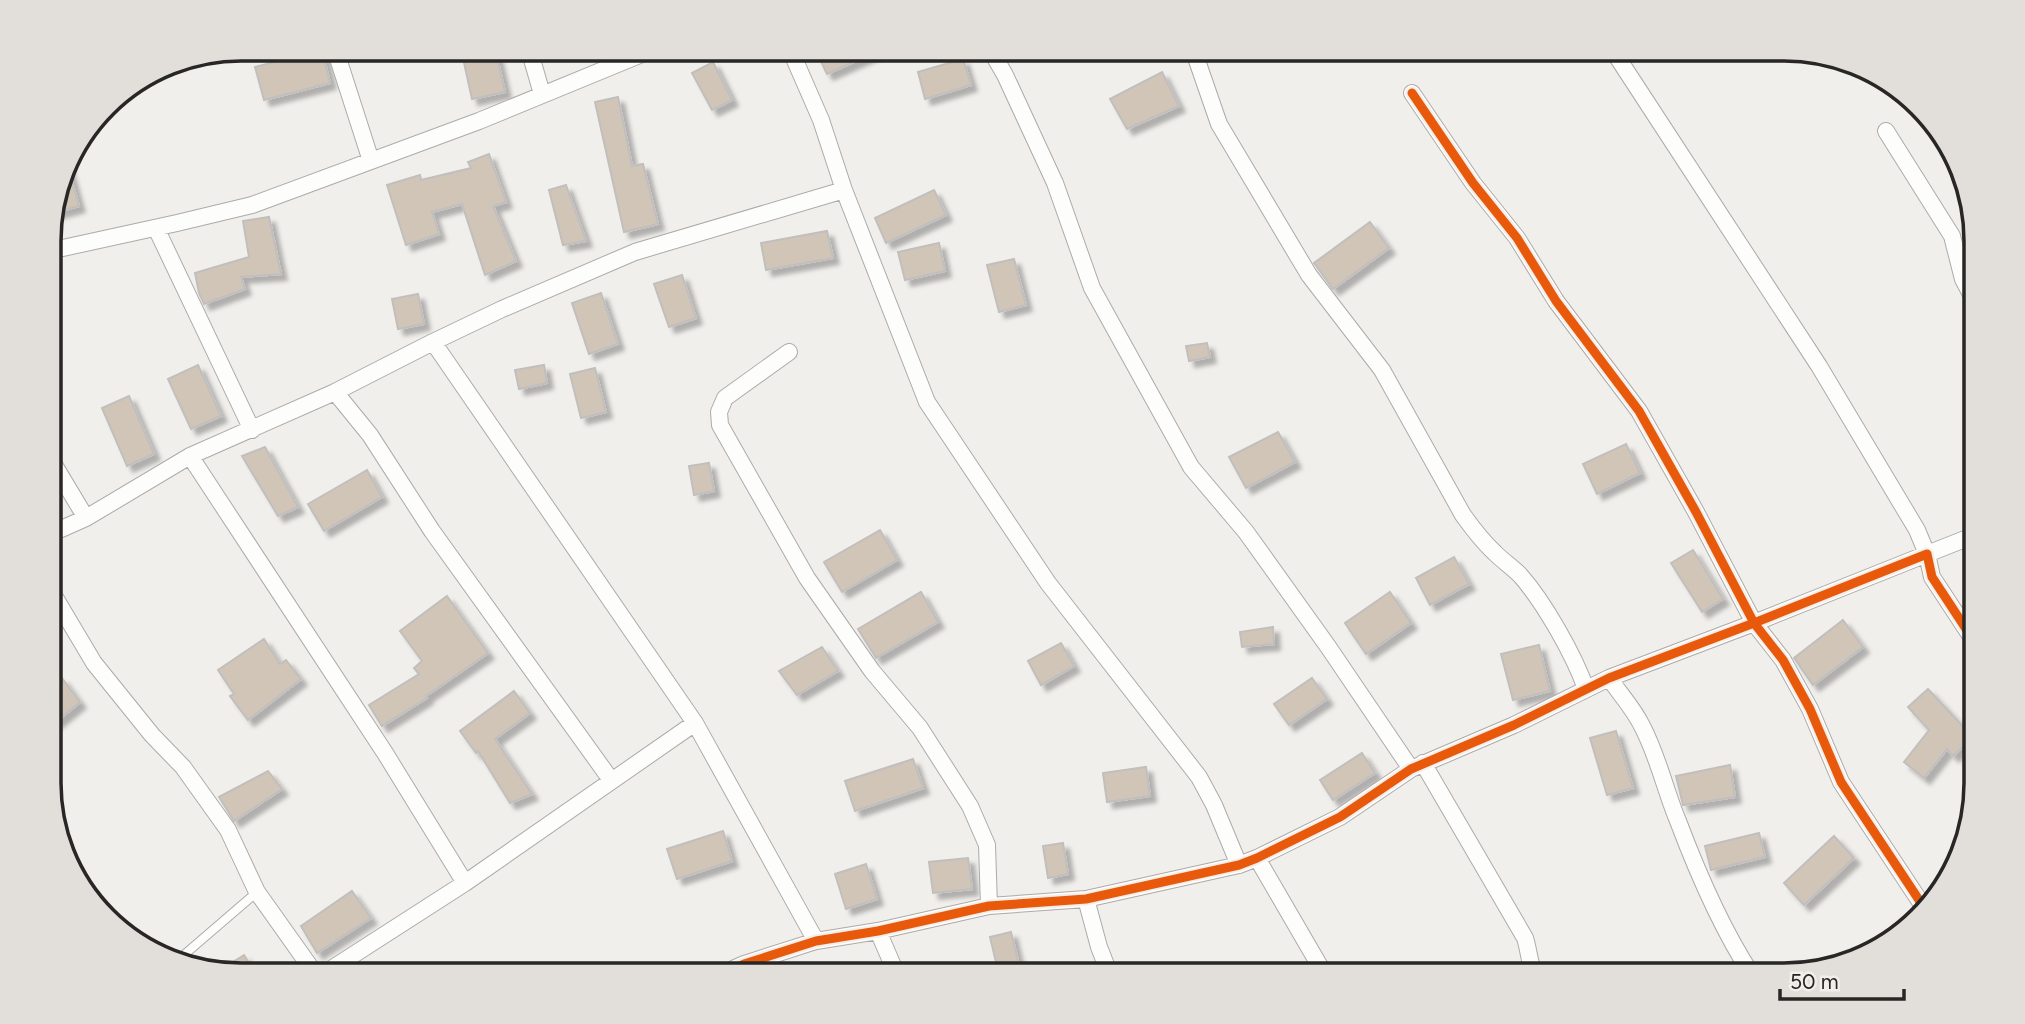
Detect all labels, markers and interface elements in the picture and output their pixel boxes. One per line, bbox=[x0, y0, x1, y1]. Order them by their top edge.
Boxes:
scale bar bbox=[1780, 958, 1904, 1002]
text: 50 m bbox=[1790, 969, 1839, 994]

